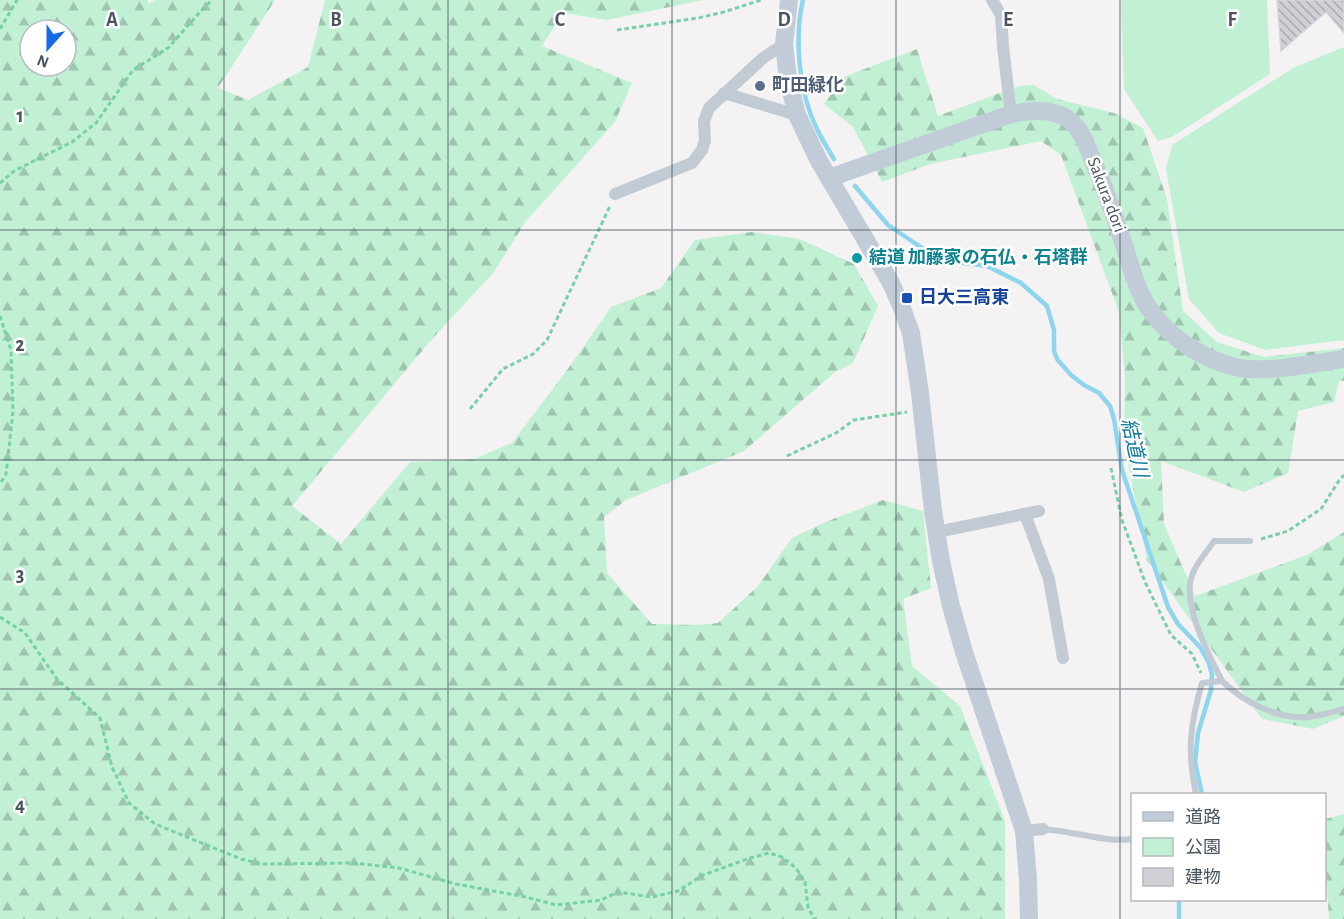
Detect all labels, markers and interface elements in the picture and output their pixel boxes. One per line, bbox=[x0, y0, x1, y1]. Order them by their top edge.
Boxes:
text: A bbox=[106, 10, 118, 30]
text: B bbox=[330, 10, 342, 30]
text: C bbox=[555, 10, 566, 30]
text: D bbox=[777, 10, 791, 30]
text: E bbox=[1003, 10, 1013, 30]
text: F bbox=[1227, 10, 1237, 30]
north arrow bbox=[18, 18, 78, 78]
text: N bbox=[35, 52, 51, 71]
place label: 町田緑化 bbox=[772, 75, 844, 95]
marker: 町田緑化 bbox=[753, 79, 767, 93]
text: 1 bbox=[16, 106, 24, 126]
street label: Sakura dori bbox=[1083, 155, 1129, 235]
place label: 結道 加藤家の石仏・石塔群 bbox=[869, 247, 1088, 267]
marker: 結道 加藤家の石仏・石塔群 bbox=[850, 251, 864, 265]
place label: 日大三高東 bbox=[919, 288, 1009, 307]
marker: 日大三高東 bbox=[900, 291, 914, 305]
text: 2 bbox=[15, 335, 25, 355]
water label: 結道川 bbox=[1118, 416, 1152, 481]
text: 3 bbox=[16, 565, 24, 585]
legend bbox=[1131, 793, 1326, 901]
text: 4 bbox=[15, 795, 25, 815]
text: 道路 bbox=[1185, 807, 1221, 827]
text: 公園 bbox=[1185, 838, 1221, 857]
text: 建物 bbox=[1185, 867, 1221, 887]

